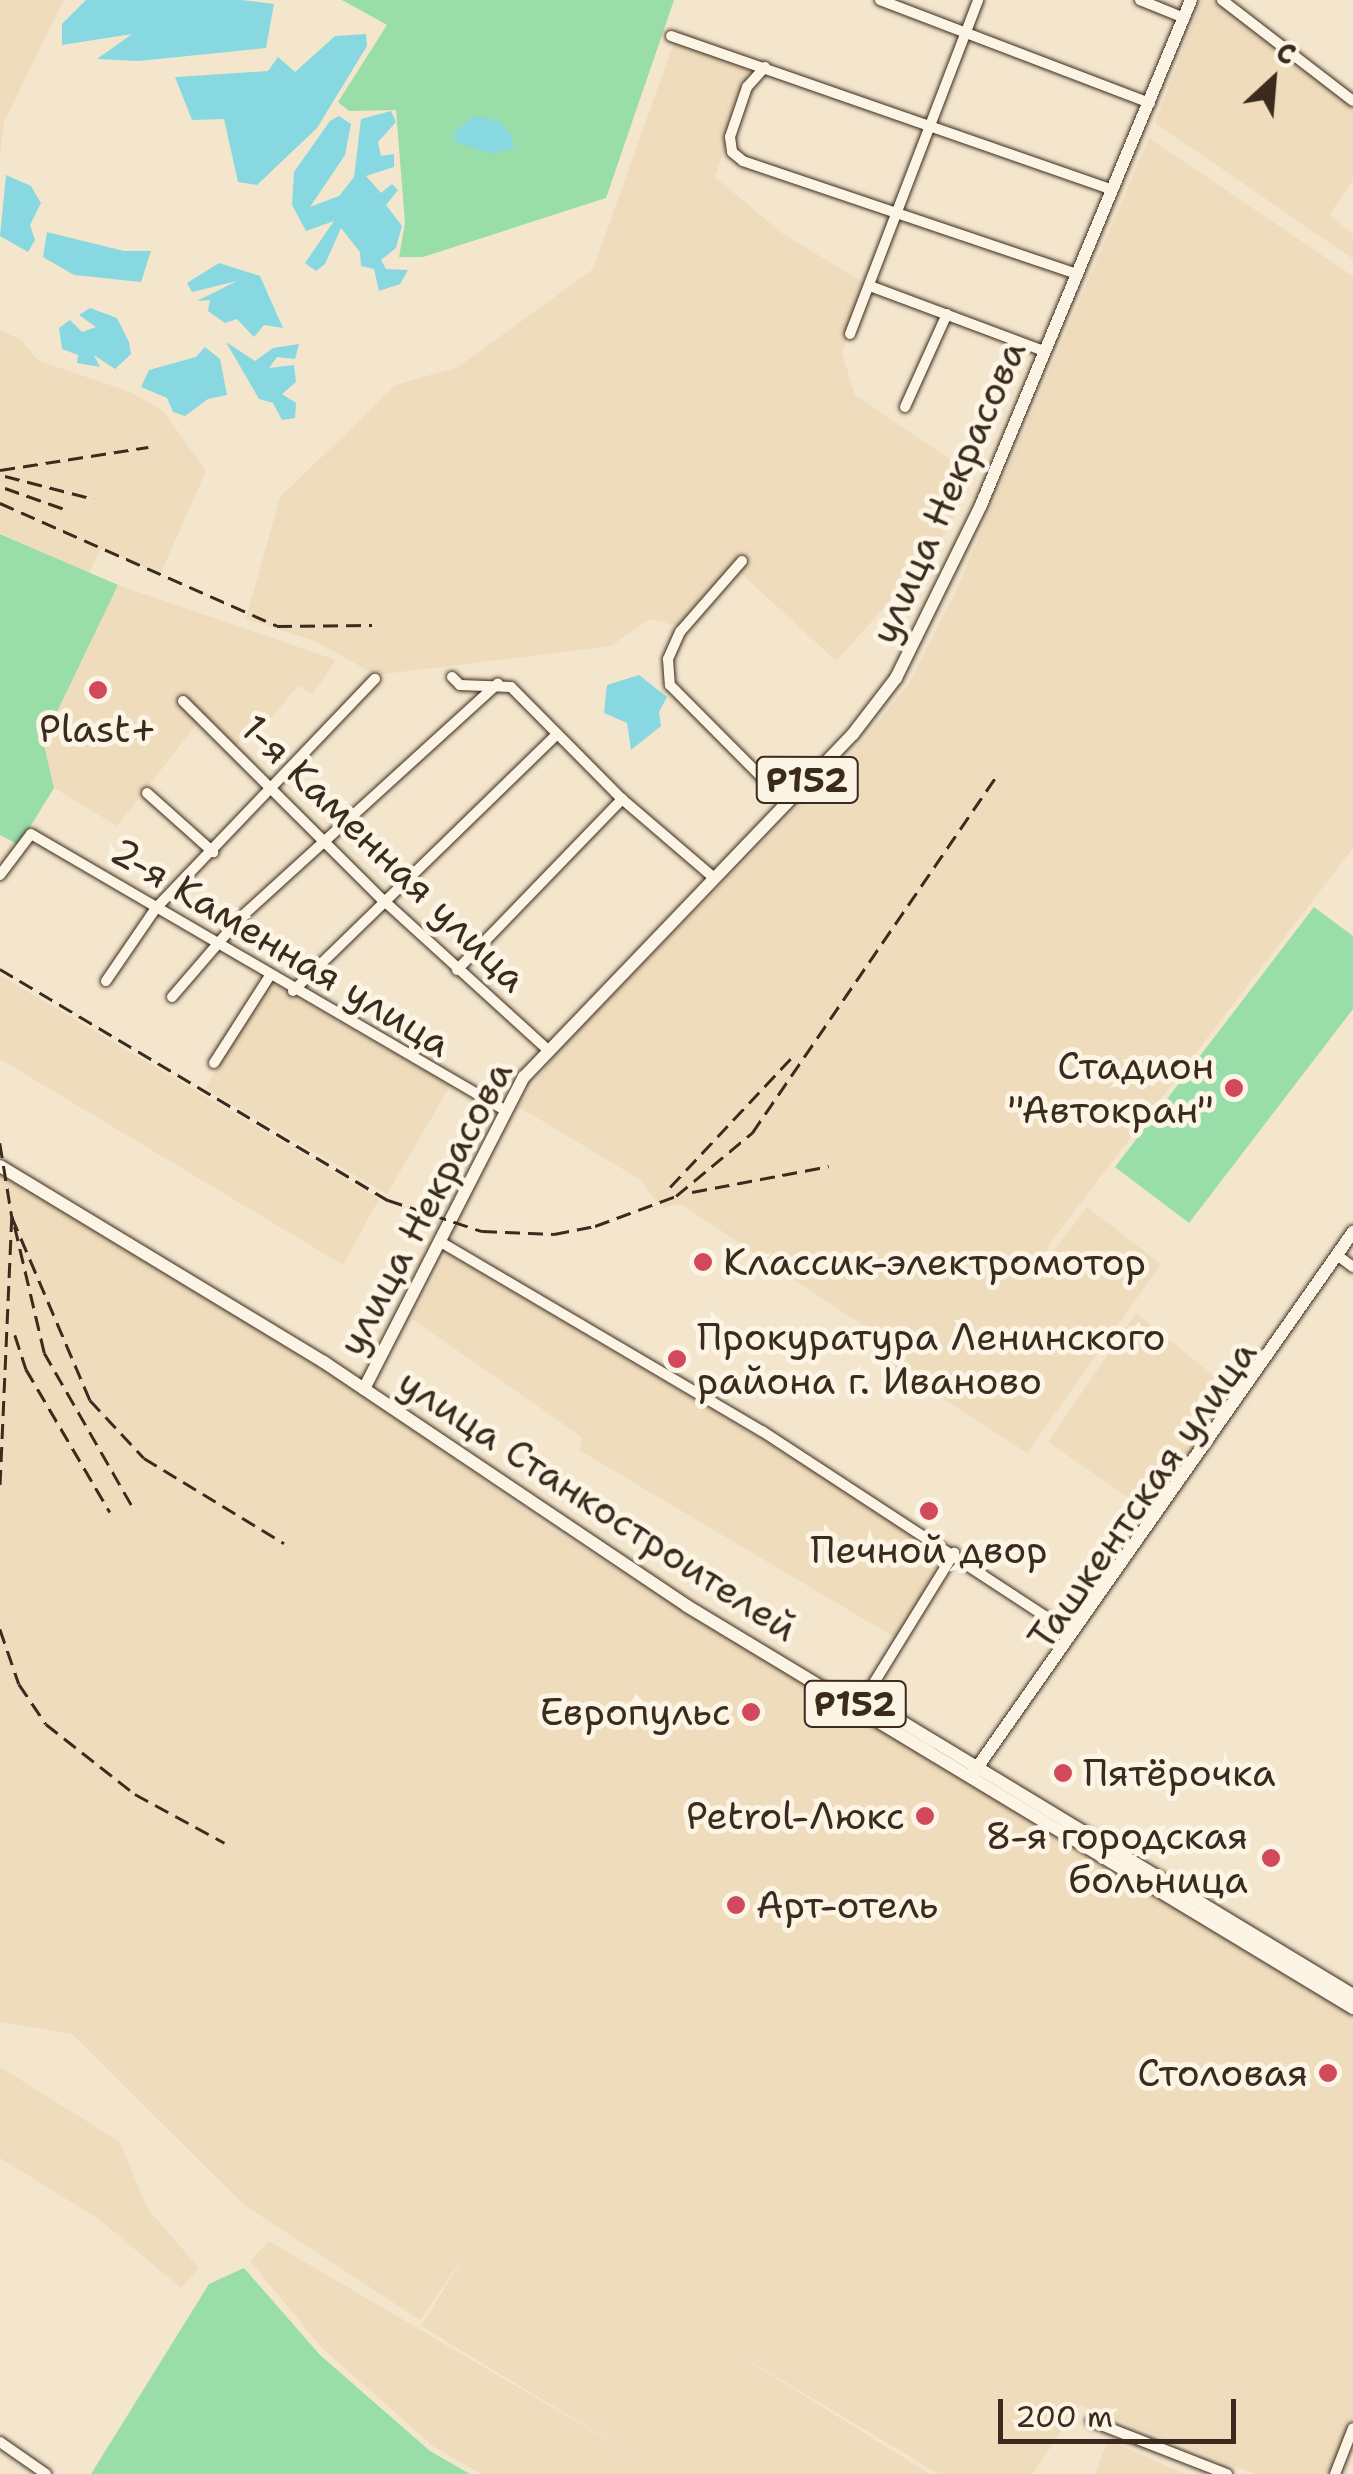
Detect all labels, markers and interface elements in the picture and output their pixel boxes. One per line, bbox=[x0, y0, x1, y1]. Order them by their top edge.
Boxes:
north arrow bbox=[1223, 30, 1323, 130]
text: С bbox=[1270, 32, 1302, 74]
street label: улица Некрасова bbox=[861, 334, 1035, 650]
marker: Plast+ bbox=[87, 679, 109, 701]
street label: 1-я Каменная улица bbox=[232, 705, 536, 1001]
place label: Plast+ bbox=[39, 706, 157, 752]
road number: Р152 bbox=[754, 750, 860, 810]
street label: 2-я Каменная улица bbox=[103, 827, 459, 1067]
place label: Стадион "Автокран" bbox=[1008, 1043, 1214, 1132]
street label: улица Некрасова bbox=[328, 1053, 522, 1363]
marker: Стадион "Автокран" bbox=[1223, 1077, 1245, 1099]
place label: Классик-электромотор bbox=[723, 1239, 1146, 1285]
marker: Классик-электромотор bbox=[692, 1251, 714, 1273]
place label: Прокуратура Ленинского района г. Иваново bbox=[697, 1314, 1166, 1404]
street label: Ташкентская улица bbox=[1018, 1332, 1266, 1658]
marker: Прокуратура Ленинского района г. Иваново bbox=[666, 1348, 688, 1370]
street label: улица Станкостроителей bbox=[390, 1359, 806, 1651]
marker: Печной двор bbox=[918, 1500, 940, 1522]
place label: Печной двор bbox=[810, 1527, 1048, 1573]
road number: Р152 bbox=[802, 1674, 908, 1734]
place label: Европульс bbox=[540, 1689, 731, 1735]
marker: Европульс bbox=[740, 1701, 762, 1723]
place label: Пятёрочка bbox=[1083, 1750, 1276, 1796]
marker: Пятёрочка bbox=[1052, 1762, 1074, 1784]
place label: Petrol-Люкс bbox=[686, 1793, 905, 1839]
marker: Petrol-Люкс bbox=[914, 1805, 936, 1827]
place label: 8-я городская больница bbox=[985, 1813, 1248, 1902]
marker: 8-я городская больница bbox=[1258, 1845, 1284, 1871]
place label: Арт-отель bbox=[756, 1882, 938, 1928]
marker: Арт-отель bbox=[725, 1894, 747, 1916]
place label: Столовая bbox=[1137, 2050, 1308, 2096]
marker: Столовая bbox=[1317, 2062, 1339, 2084]
scale bar bbox=[1003, 2379, 1240, 2441]
text: 200 m bbox=[1015, 2396, 1113, 2437]

